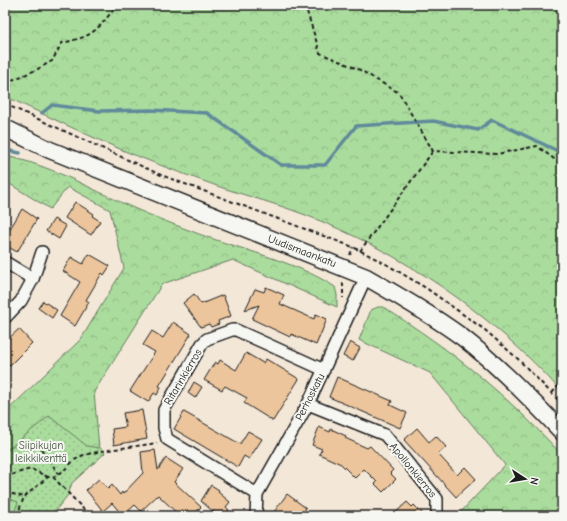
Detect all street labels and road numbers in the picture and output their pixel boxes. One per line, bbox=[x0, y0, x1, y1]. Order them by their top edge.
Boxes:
street label: Uudismaankatu bbox=[266, 232, 338, 270]
street label: Ritarinkierros bbox=[161, 346, 205, 407]
street label: Perhoskatu bbox=[293, 371, 327, 423]
street label: Apollonkierros bbox=[387, 440, 439, 500]

